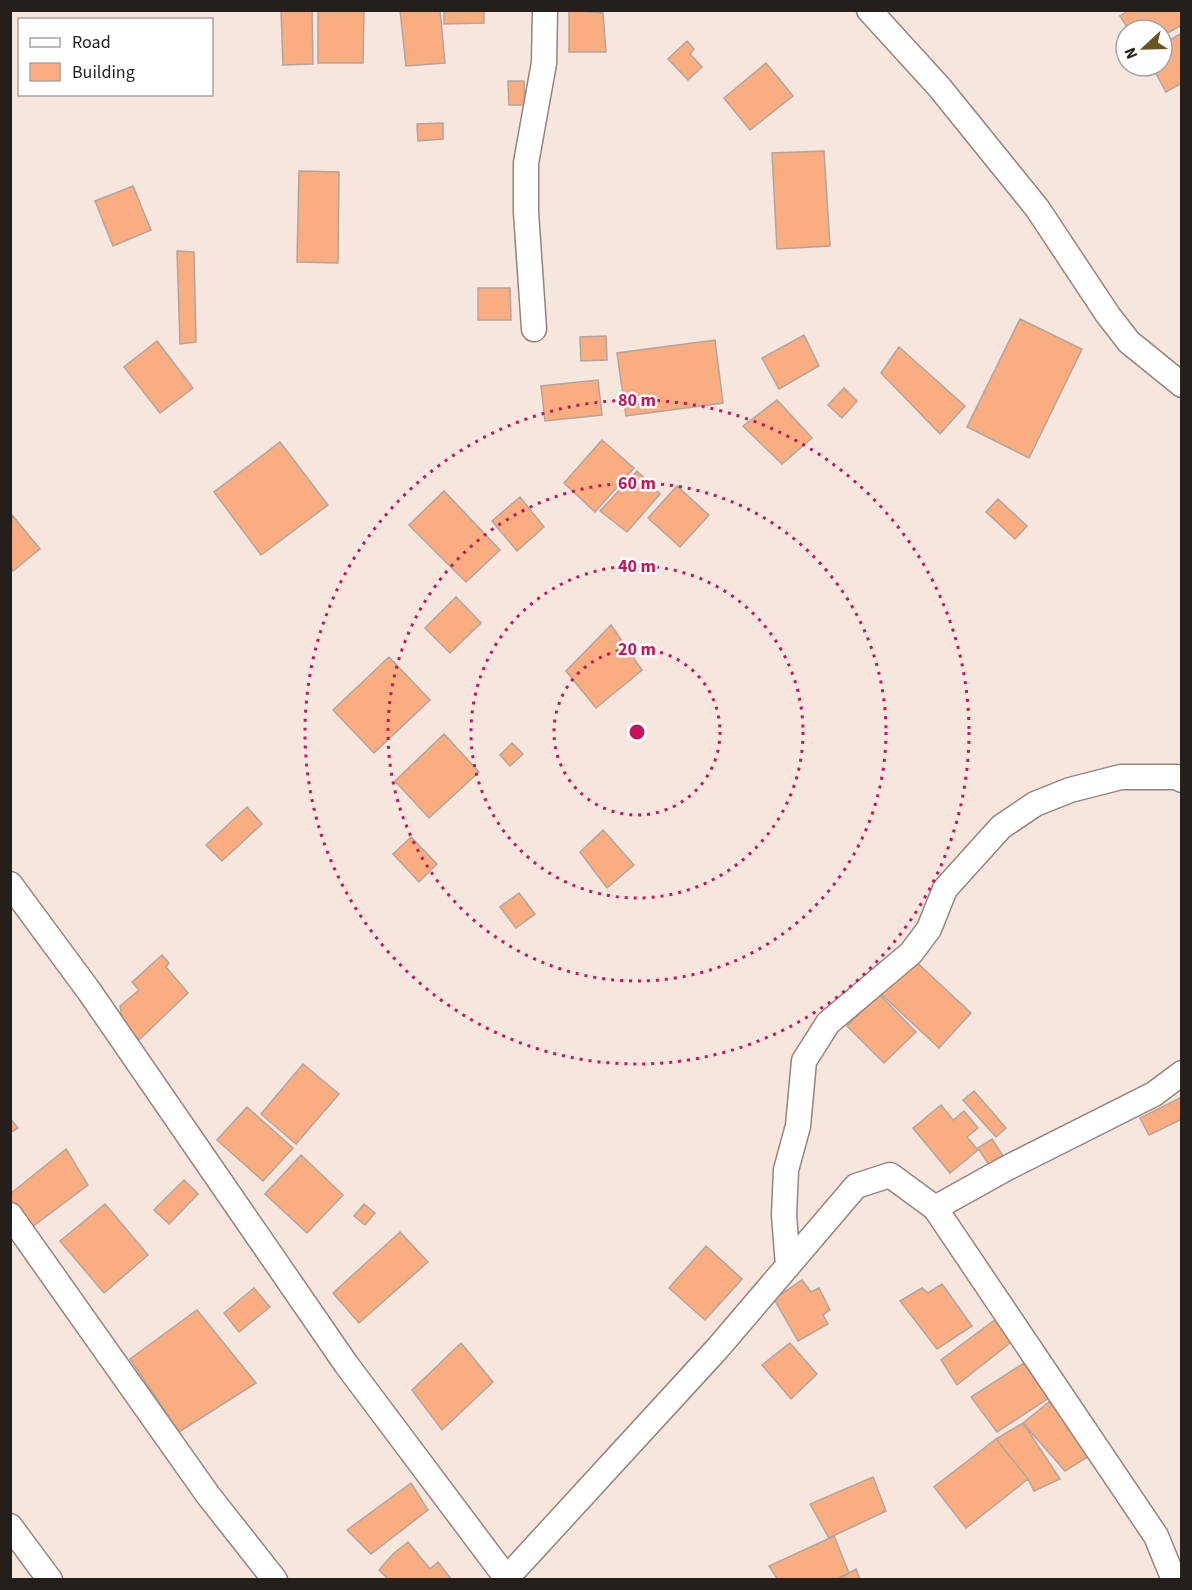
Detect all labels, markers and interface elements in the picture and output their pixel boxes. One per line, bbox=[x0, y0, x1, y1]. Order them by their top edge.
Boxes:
legend bbox=[18, 18, 213, 96]
north arrow bbox=[1114, 18, 1174, 78]
text: Road bbox=[72, 30, 111, 55]
text: N bbox=[1119, 44, 1143, 62]
text: Building bbox=[72, 60, 135, 85]
text: 80 m bbox=[618, 388, 656, 413]
text: 60 m bbox=[618, 471, 656, 496]
text: 40 m bbox=[618, 554, 656, 579]
text: 20 m bbox=[618, 637, 656, 662]
centre of rings bbox=[627, 722, 647, 742]

